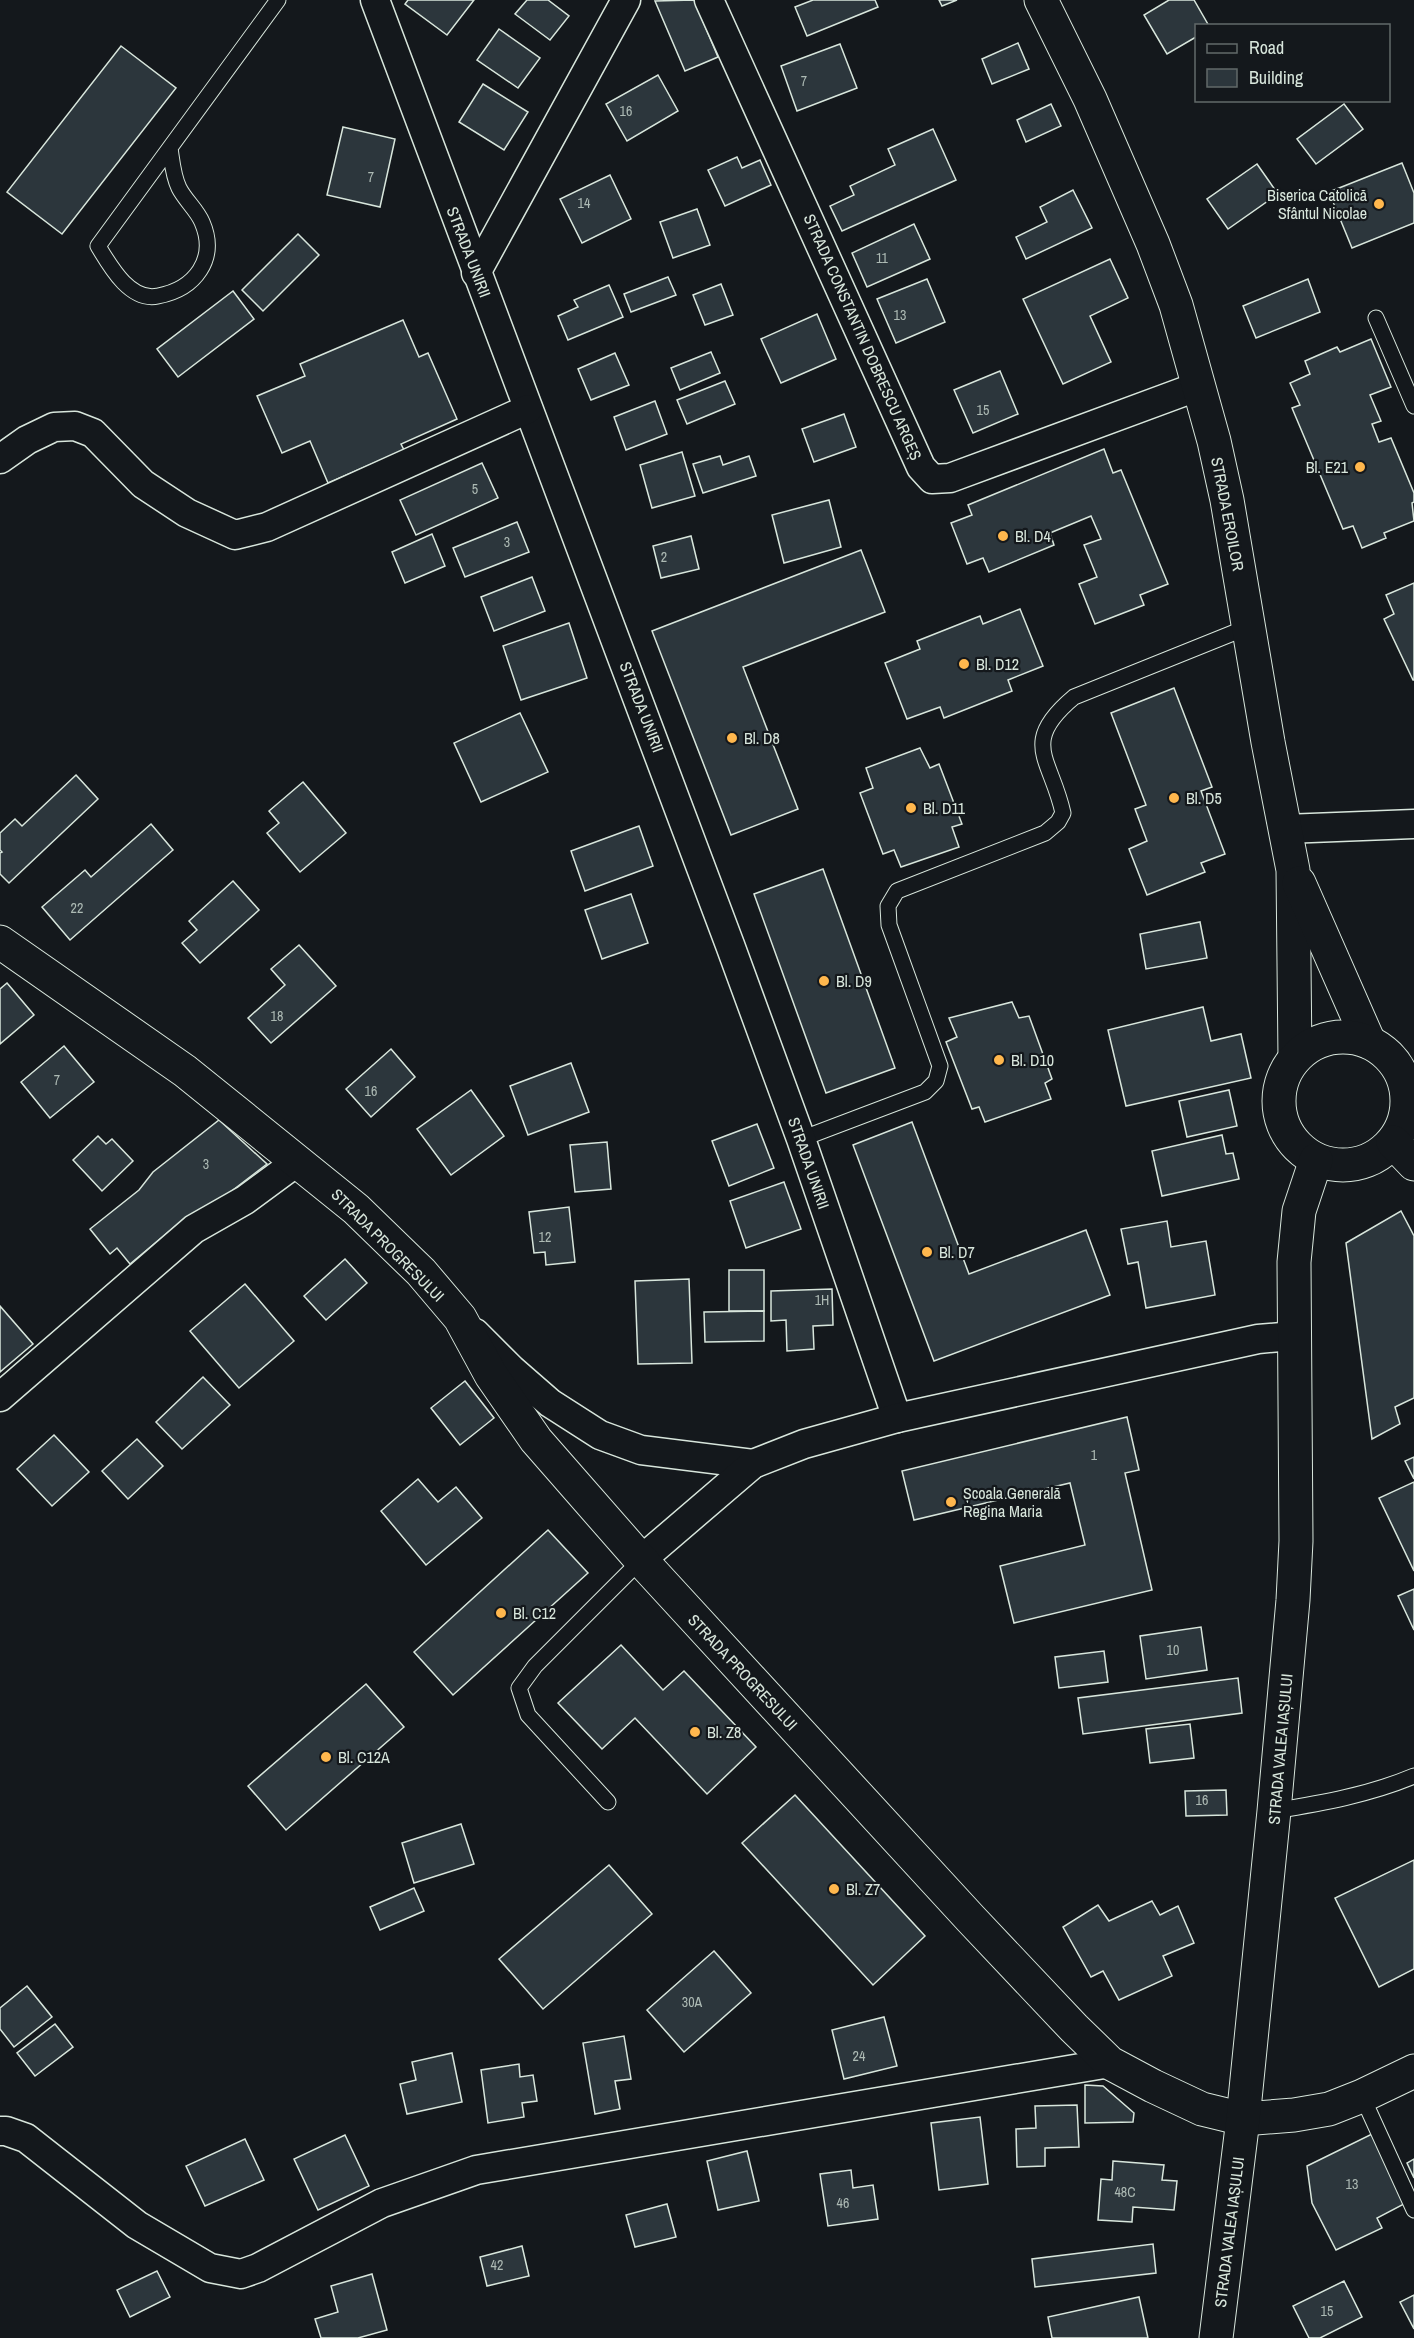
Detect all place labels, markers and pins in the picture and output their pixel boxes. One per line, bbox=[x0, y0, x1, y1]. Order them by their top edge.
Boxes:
place label: Biserica Catolică Sfântul Nicolae bbox=[1267, 184, 1368, 224]
marker: Biserica Catolică Sfântul Nicolae bbox=[1372, 197, 1386, 211]
place label: Bl. E21 bbox=[1306, 456, 1349, 478]
marker: Bl. E21 bbox=[1353, 460, 1367, 474]
place label: Bl. D4 bbox=[1015, 525, 1051, 547]
marker: Bl. D4 bbox=[996, 529, 1010, 543]
place label: Bl. D12 bbox=[976, 653, 1019, 675]
marker: Bl. D12 bbox=[957, 657, 971, 671]
place label: Bl. D8 bbox=[744, 727, 780, 749]
marker: Bl. D8 bbox=[725, 731, 739, 745]
place label: Bl. D5 bbox=[1186, 787, 1222, 809]
marker: Bl. D5 bbox=[1167, 791, 1181, 805]
place label: Bl. D11 bbox=[923, 797, 966, 819]
marker: Bl. D11 bbox=[904, 801, 918, 815]
place label: Bl. D9 bbox=[836, 970, 872, 992]
marker: Bl. D9 bbox=[817, 974, 831, 988]
place label: Bl. D10 bbox=[1011, 1049, 1054, 1071]
marker: Bl. D10 bbox=[992, 1053, 1006, 1067]
place label: Bl. D7 bbox=[939, 1241, 975, 1263]
marker: Bl. D7 bbox=[920, 1245, 934, 1259]
place label: Școala Generală Regina Maria bbox=[963, 1482, 1061, 1522]
marker: Școala Generală Regina Maria bbox=[944, 1495, 958, 1509]
place label: Bl. C12 bbox=[513, 1602, 556, 1624]
marker: Bl. C12 bbox=[494, 1606, 508, 1620]
place label: Bl. Z8 bbox=[707, 1721, 741, 1743]
marker: Bl. Z8 bbox=[688, 1725, 702, 1739]
place label: Bl. C12A bbox=[338, 1746, 390, 1768]
marker: Bl. C12A bbox=[319, 1750, 333, 1764]
place label: Bl. Z7 bbox=[846, 1878, 880, 1900]
marker: Bl. Z7 bbox=[827, 1882, 841, 1896]

